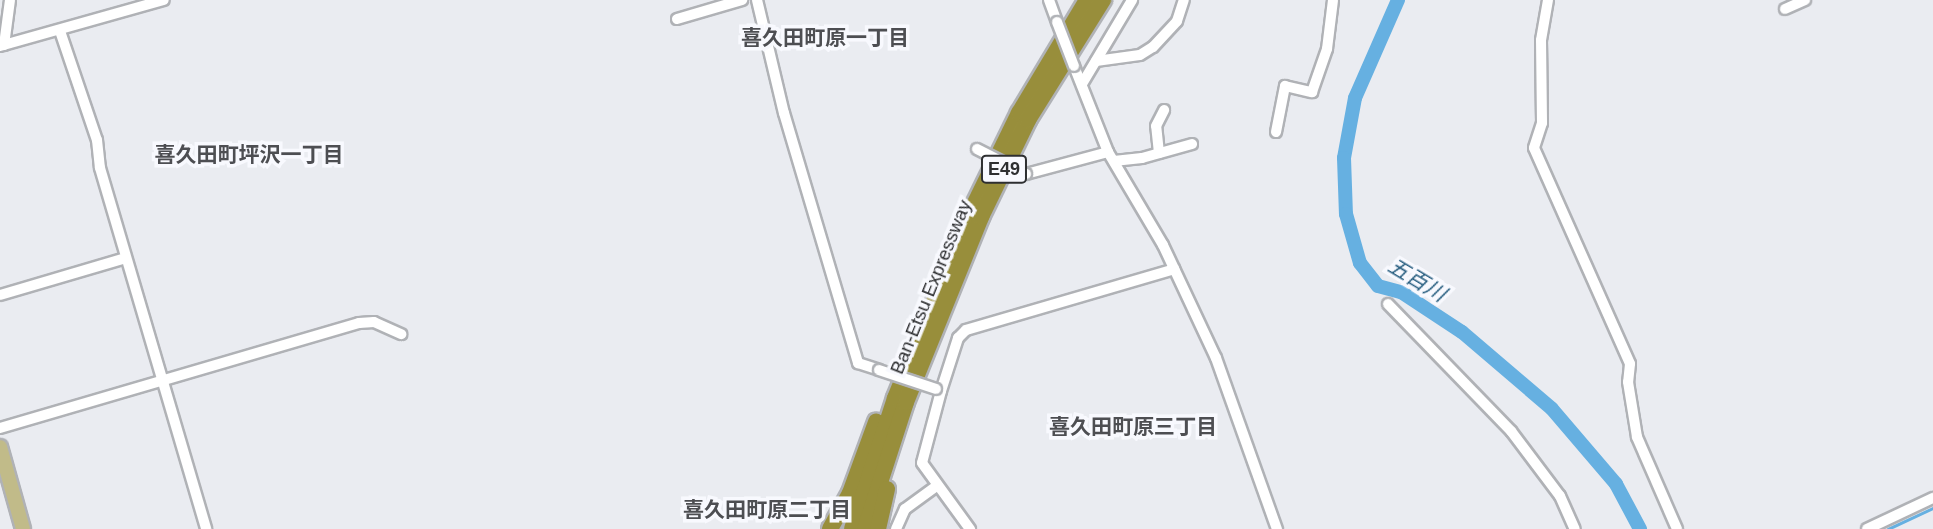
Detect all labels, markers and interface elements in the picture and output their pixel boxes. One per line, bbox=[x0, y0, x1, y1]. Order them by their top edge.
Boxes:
district label: 喜久田町原一丁目 bbox=[741, 25, 909, 51]
district label: 喜久田町坪沢一丁目 bbox=[155, 142, 343, 168]
road number: E49 bbox=[979, 154, 1028, 184]
street label: Ban-Etsu Expressway bbox=[886, 197, 976, 377]
water label: 五百川 bbox=[1384, 253, 1450, 307]
district label: 喜久田町原三丁目 bbox=[1049, 414, 1217, 440]
district label: 喜久田町原二丁目 bbox=[683, 497, 851, 523]

